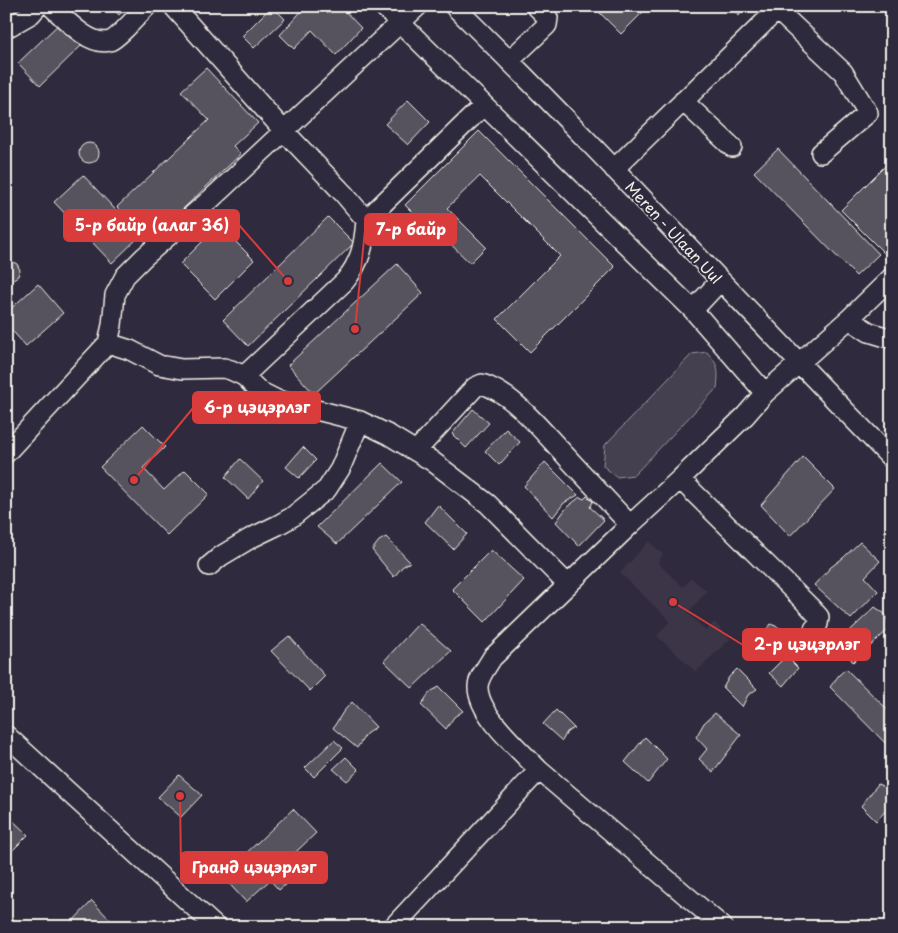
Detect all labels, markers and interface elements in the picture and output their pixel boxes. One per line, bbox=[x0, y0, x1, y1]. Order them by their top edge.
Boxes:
street label: Meren - Ulaan Uul bbox=[620, 176, 728, 288]
callout: 5-р байр (алаг 36) bbox=[64, 210, 239, 241]
text: 5-р байр (алаг 36) bbox=[75, 212, 229, 236]
callout: 7-р байр bbox=[365, 214, 456, 245]
text: 7-р байр bbox=[376, 216, 446, 240]
callout: 6-р цэцэрлэг bbox=[193, 392, 320, 423]
text: 6-р цэцэрлэг bbox=[204, 394, 311, 418]
callout: 2-р цэцэрлэг bbox=[743, 629, 870, 660]
text: 2-р цэцэрлэг bbox=[754, 631, 861, 655]
callout: Гранд цэцэрлэг bbox=[181, 852, 327, 883]
text: Гранд цэцэрлэг bbox=[192, 854, 317, 878]

